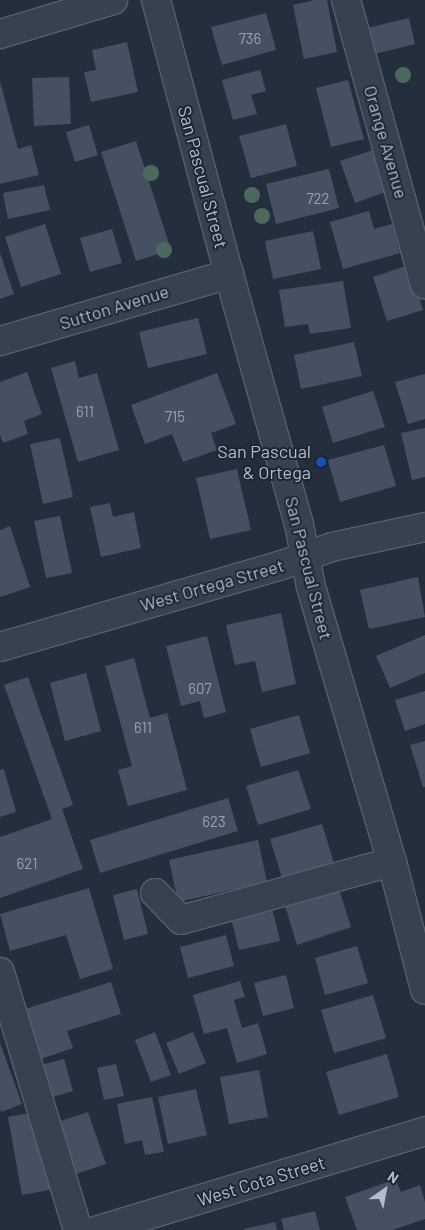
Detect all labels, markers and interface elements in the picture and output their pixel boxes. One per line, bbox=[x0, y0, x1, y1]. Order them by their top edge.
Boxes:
house number: 736 bbox=[239, 30, 261, 48]
street label: Orange Avenue bbox=[360, 83, 412, 201]
street label: San Pascual Street bbox=[174, 103, 232, 251]
house number: 722 bbox=[306, 190, 330, 208]
street label: Sutton Avenue bbox=[57, 280, 171, 334]
house number: 611 bbox=[76, 403, 94, 421]
house number: 715 bbox=[165, 408, 185, 426]
place label: San Pascual & Ortega bbox=[217, 441, 311, 484]
marker: San Pascual & Ortega bbox=[315, 456, 327, 468]
street label: San Pascual Street bbox=[281, 494, 337, 642]
street label: West Ortega Street bbox=[138, 554, 286, 616]
house number: 607 bbox=[188, 680, 212, 698]
house number: 611 bbox=[134, 719, 152, 737]
house number: 623 bbox=[202, 813, 226, 831]
house number: 621 bbox=[17, 855, 37, 873]
street label: West Cota Street bbox=[195, 1151, 327, 1211]
north arrow bbox=[360, 1165, 410, 1215]
text: N bbox=[385, 1167, 402, 1187]

